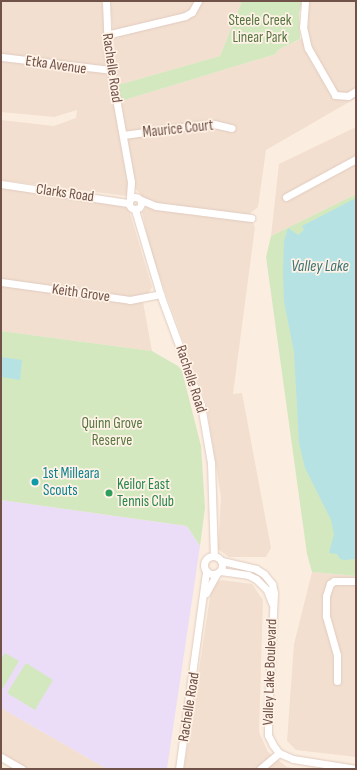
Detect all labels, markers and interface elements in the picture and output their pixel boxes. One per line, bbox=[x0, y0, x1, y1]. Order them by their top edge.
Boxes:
park label: Steele Creek Linear Park bbox=[228, 11, 292, 46]
street label: Rachelle Road bbox=[98, 32, 126, 104]
street label: Etka Avenue bbox=[24, 52, 88, 78]
street label: Maurice Court bbox=[142, 116, 214, 142]
street label: Clarks Road bbox=[35, 180, 95, 206]
water label: Valley Lake bbox=[291, 257, 349, 277]
street label: Keith Grove bbox=[51, 280, 111, 306]
street label: Rachelle Road bbox=[172, 343, 210, 415]
park label: Quinn Grove Reserve bbox=[81, 414, 143, 449]
place label: 1st Milleara Scouts bbox=[43, 464, 100, 499]
place label: Keilor East Tennis Club bbox=[117, 475, 174, 510]
marker: 1st Milleara Scouts bbox=[30, 477, 40, 487]
marker: Keilor East Tennis Club bbox=[104, 488, 114, 498]
street label: Valley Lake Boulevard bbox=[259, 618, 281, 726]
street label: Rachelle Road bbox=[175, 671, 203, 743]

